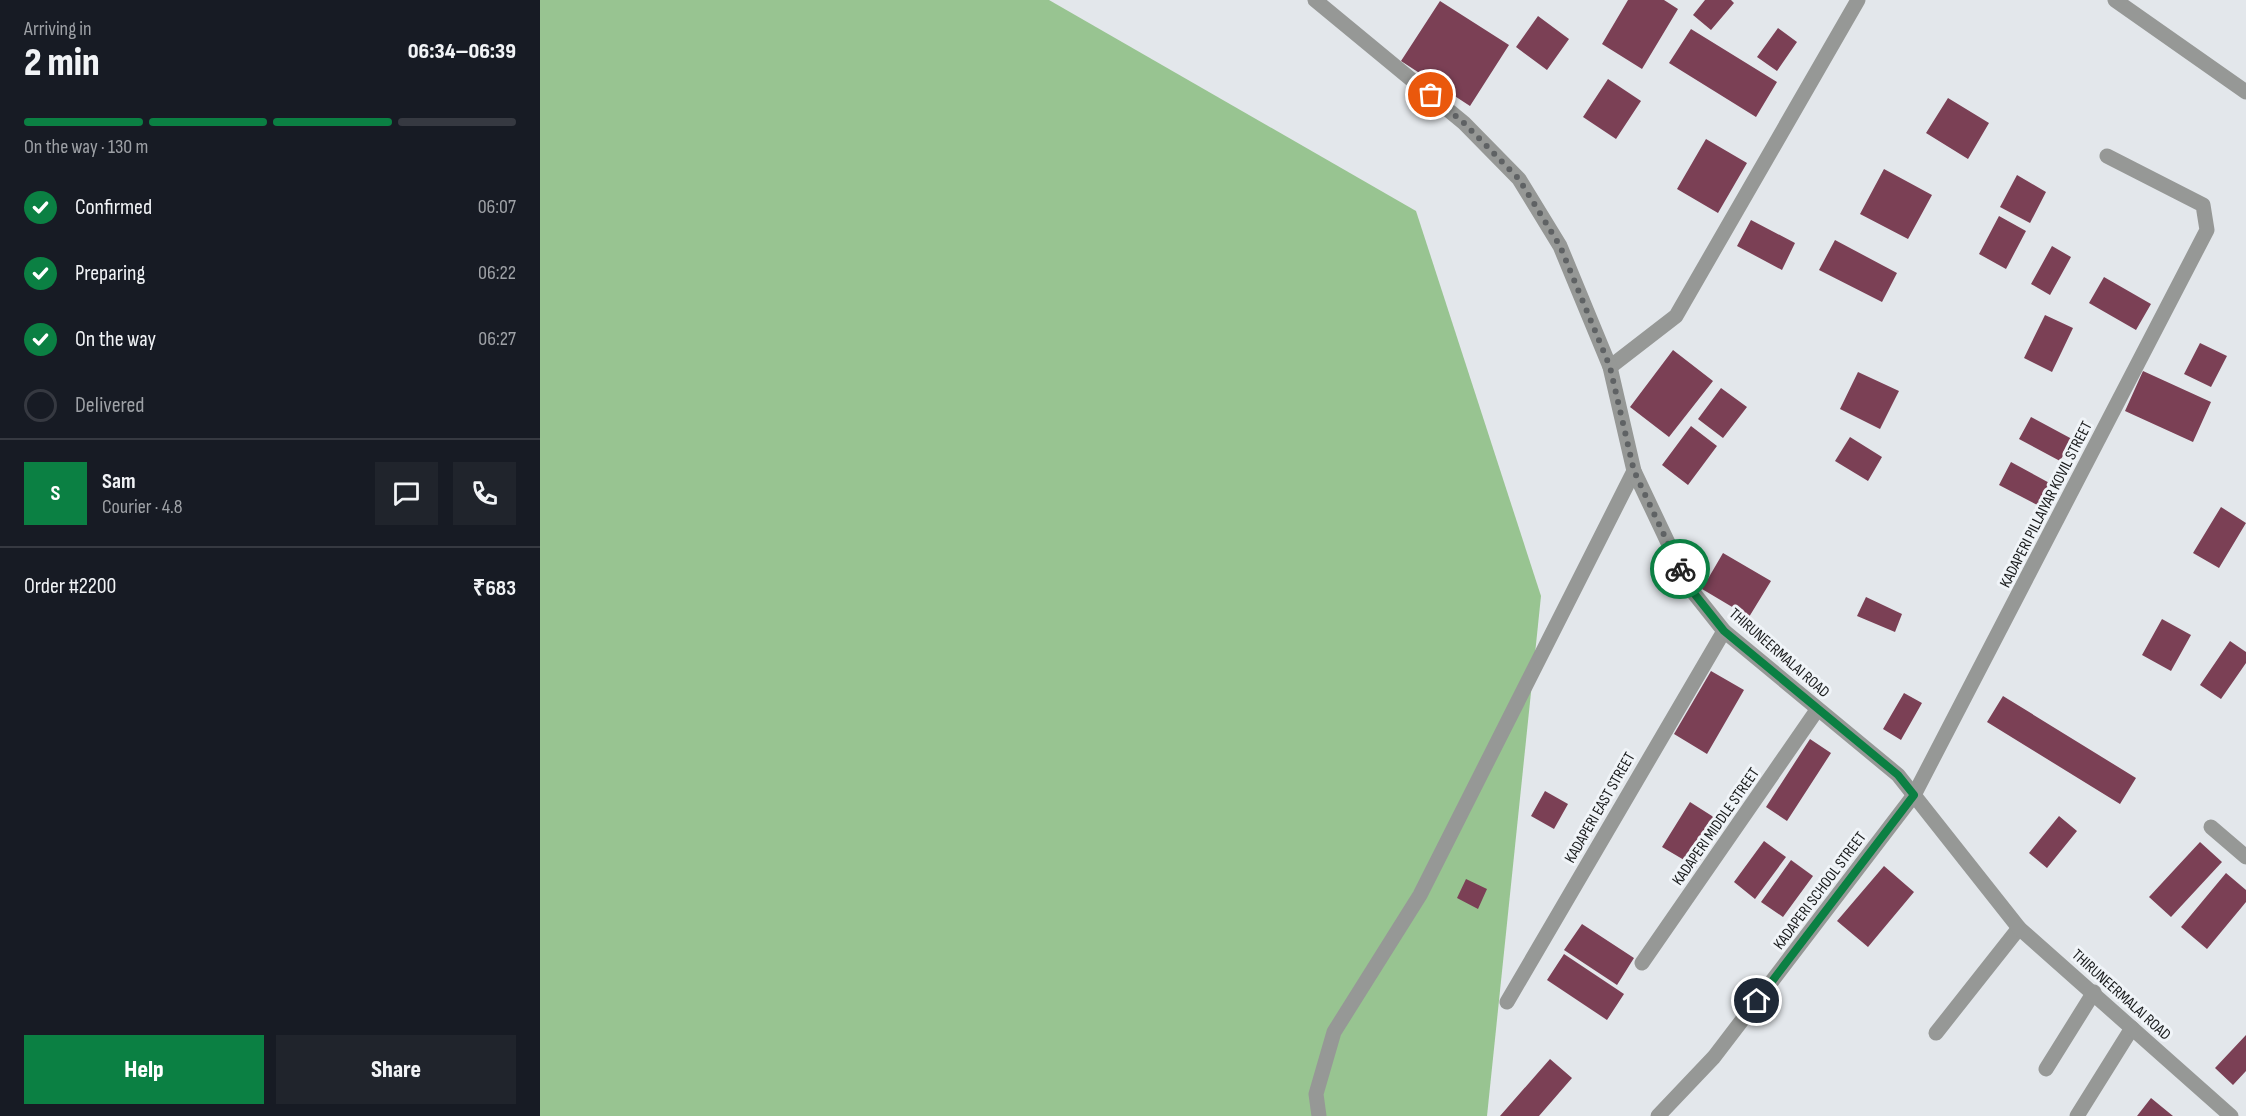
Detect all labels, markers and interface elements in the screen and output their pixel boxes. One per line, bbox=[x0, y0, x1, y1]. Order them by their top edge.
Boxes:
text: Arriving in bbox=[24, 17, 92, 41]
text: 06:34–06:39 bbox=[408, 38, 516, 65]
text: 2 min bbox=[24, 40, 100, 87]
pin bbox=[1405, 69, 1456, 120]
icon: bag bbox=[1414, 78, 1447, 111]
text: On the way · 130 m bbox=[24, 135, 148, 159]
icon: check bbox=[24, 191, 57, 224]
text: Confirmed bbox=[75, 194, 152, 221]
text: 06:07 bbox=[478, 195, 516, 219]
icon: check bbox=[24, 257, 57, 290]
text: Preparing bbox=[75, 260, 145, 287]
text: 06:22 bbox=[478, 261, 516, 285]
icon: check bbox=[24, 323, 57, 356]
text: On the way bbox=[75, 326, 156, 353]
text: 06:27 bbox=[478, 327, 516, 351]
text: Delivered bbox=[75, 392, 144, 419]
street label: KADAPERI PILLAIYAR KOVIL STREET bbox=[1996, 418, 2097, 591]
button: chat bbox=[375, 462, 438, 525]
button: phone bbox=[453, 462, 516, 525]
text: Sam bbox=[102, 468, 136, 495]
text: S bbox=[51, 480, 60, 507]
text: Courier · 4.8 bbox=[102, 495, 183, 519]
courier bbox=[1650, 539, 1710, 599]
icon: bike bbox=[1664, 553, 1697, 586]
text: Order #2200 bbox=[24, 573, 116, 600]
text: ₹683 bbox=[473, 575, 516, 602]
street label: THIRUNEERMALAI ROAD bbox=[1725, 604, 1833, 702]
street label: KADAPERI EAST STREET bbox=[1561, 749, 1640, 866]
street label: KADAPERI MIDDLE STREET bbox=[1669, 764, 1764, 889]
street label: KADAPERI SCHOOL STREET bbox=[1770, 828, 1871, 953]
street label: THIRUNEERMALAI ROAD bbox=[2068, 946, 2175, 1045]
pin bbox=[1731, 975, 1782, 1026]
icon: home bbox=[1740, 984, 1773, 1017]
button: Help bbox=[24, 1035, 264, 1104]
button: Share bbox=[276, 1035, 516, 1104]

